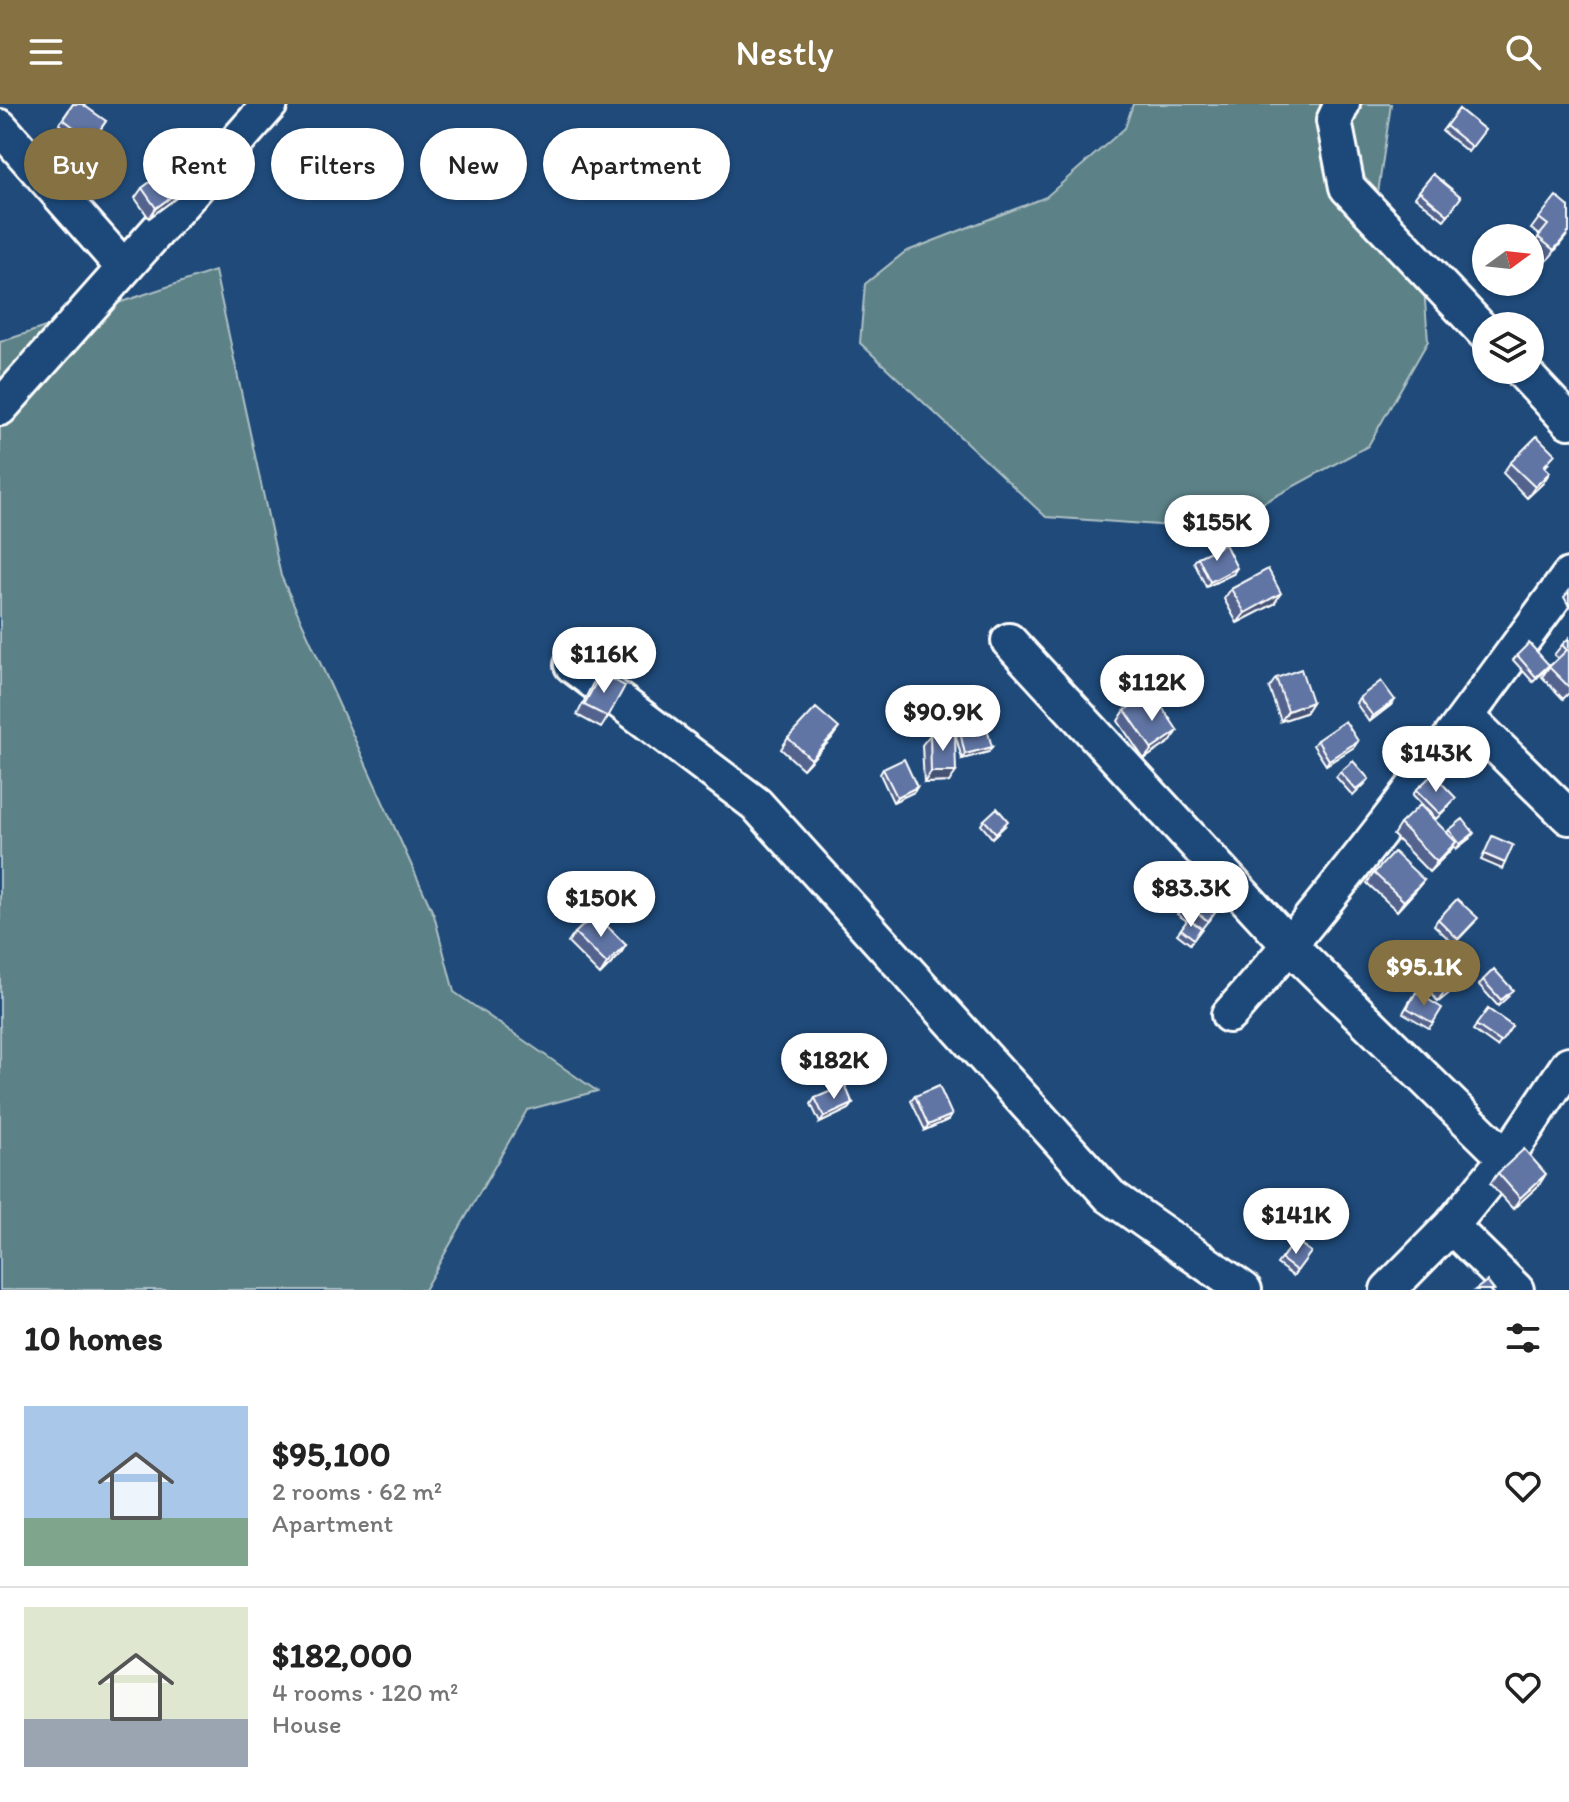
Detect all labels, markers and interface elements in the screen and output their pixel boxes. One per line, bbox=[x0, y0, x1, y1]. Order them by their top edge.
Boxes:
icon: menu bbox=[24, 30, 68, 74]
icon: search bbox=[1501, 30, 1545, 74]
text: Nestly bbox=[735, 31, 834, 74]
chip: Buy bbox=[24, 128, 127, 200]
chip: Rent bbox=[143, 128, 255, 200]
chip: Filters bbox=[271, 128, 404, 200]
chip: New bbox=[420, 128, 527, 200]
chip: Apartment bbox=[543, 128, 730, 200]
north arrow bbox=[1472, 224, 1544, 296]
map controls bbox=[1472, 224, 1544, 384]
button: layers bbox=[1472, 312, 1544, 384]
pin: $155K bbox=[1161, 495, 1273, 563]
text: $155K bbox=[1182, 505, 1252, 537]
pin: $116K bbox=[548, 627, 660, 695]
text: $116K bbox=[570, 637, 638, 669]
pin: $112K bbox=[1096, 655, 1208, 723]
text: $112K bbox=[1118, 665, 1186, 697]
pin: $90.9K bbox=[878, 685, 1008, 753]
text: $90.9K bbox=[903, 695, 983, 727]
pin: $143K bbox=[1380, 726, 1492, 794]
text: $143K bbox=[1400, 736, 1472, 768]
pin: $83.3K bbox=[1126, 861, 1256, 929]
pin: $150K bbox=[545, 871, 657, 939]
text: $83.3K bbox=[1152, 871, 1230, 903]
text: $150K bbox=[565, 881, 637, 913]
pin: $95.1K bbox=[1359, 940, 1489, 1008]
text: $95.1K bbox=[1386, 950, 1462, 982]
pin: $182K bbox=[778, 1033, 890, 1101]
text: $182K bbox=[799, 1043, 869, 1075]
pin: $141K bbox=[1240, 1188, 1352, 1256]
text: $141K bbox=[1261, 1198, 1331, 1230]
icon: filters bbox=[1501, 1316, 1545, 1360]
text: 10 homes bbox=[24, 1318, 163, 1359]
text: $95,100 bbox=[272, 1434, 391, 1475]
icon: home bbox=[88, 1438, 184, 1534]
icon: heart bbox=[1501, 1464, 1545, 1508]
text: 2 rooms · 62 m² bbox=[272, 1475, 442, 1507]
text: Apartment bbox=[272, 1507, 393, 1539]
text: $182,000 bbox=[272, 1635, 412, 1676]
icon: home bbox=[88, 1639, 184, 1735]
icon: heart bbox=[1501, 1665, 1545, 1709]
text: 4 rooms · 120 m² bbox=[272, 1676, 458, 1708]
text: House bbox=[272, 1708, 342, 1740]

